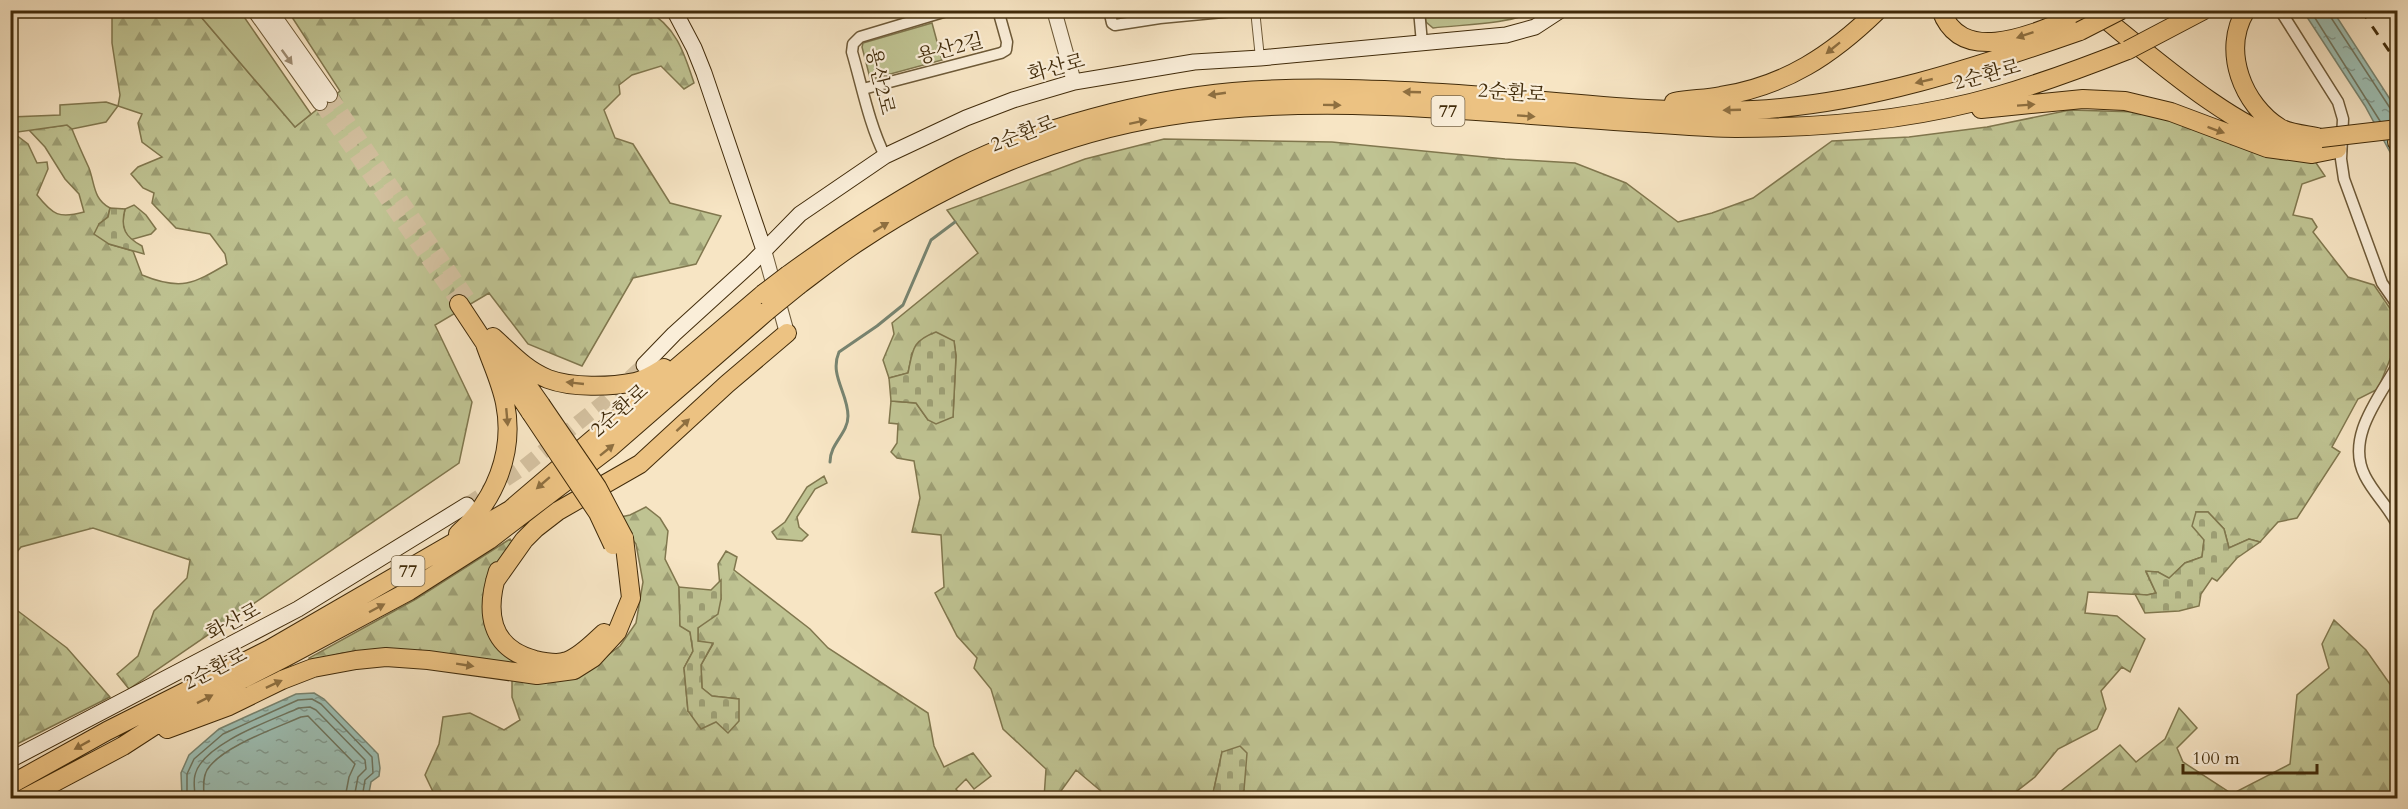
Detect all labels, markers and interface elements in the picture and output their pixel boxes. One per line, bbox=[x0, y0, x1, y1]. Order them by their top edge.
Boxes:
street label: 용산2길 bbox=[914, 27, 987, 70]
one-way arrow bbox=[2016, 31, 2034, 41]
one-way arrow bbox=[1826, 42, 1841, 54]
street label: 용산2로 bbox=[860, 45, 901, 117]
street label: 화산로 bbox=[1025, 47, 1088, 88]
one-way arrow bbox=[281, 48, 293, 64]
street label: 2순환로 bbox=[1951, 53, 2024, 96]
one-way arrow bbox=[1915, 76, 1934, 86]
street label: 2순환로 bbox=[1477, 77, 1547, 108]
one-way arrow bbox=[1402, 87, 1421, 97]
one-way arrow bbox=[1208, 90, 1227, 99]
road number: 77 bbox=[1432, 96, 1464, 126]
one-way arrow bbox=[1322, 100, 1341, 110]
one-way arrow bbox=[2016, 100, 2035, 110]
one-way arrow bbox=[1723, 106, 1742, 115]
street label: 2순환로 bbox=[986, 109, 1060, 158]
one-way arrow bbox=[1517, 111, 1536, 120]
one-way arrow bbox=[1129, 117, 1147, 127]
one-way arrow bbox=[2207, 126, 2225, 135]
one-way arrow bbox=[873, 222, 889, 233]
street label: 2순환로 bbox=[585, 378, 654, 443]
one-way arrow bbox=[566, 379, 585, 388]
one-way arrow bbox=[502, 407, 511, 426]
one-way arrow bbox=[676, 419, 690, 433]
one-way arrow bbox=[599, 444, 614, 457]
one-way arrow bbox=[535, 476, 551, 489]
road number: 77 bbox=[392, 556, 424, 586]
street label: 화산로 bbox=[201, 596, 265, 647]
one-way arrow bbox=[369, 603, 386, 613]
street label: 2순환로 bbox=[179, 641, 252, 696]
one-way arrow bbox=[455, 661, 474, 670]
one-way arrow bbox=[266, 679, 283, 688]
one-way arrow bbox=[196, 694, 213, 703]
scale bar bbox=[2183, 737, 2316, 775]
one-way arrow bbox=[73, 740, 90, 750]
text: 100 m bbox=[2192, 746, 2240, 771]

